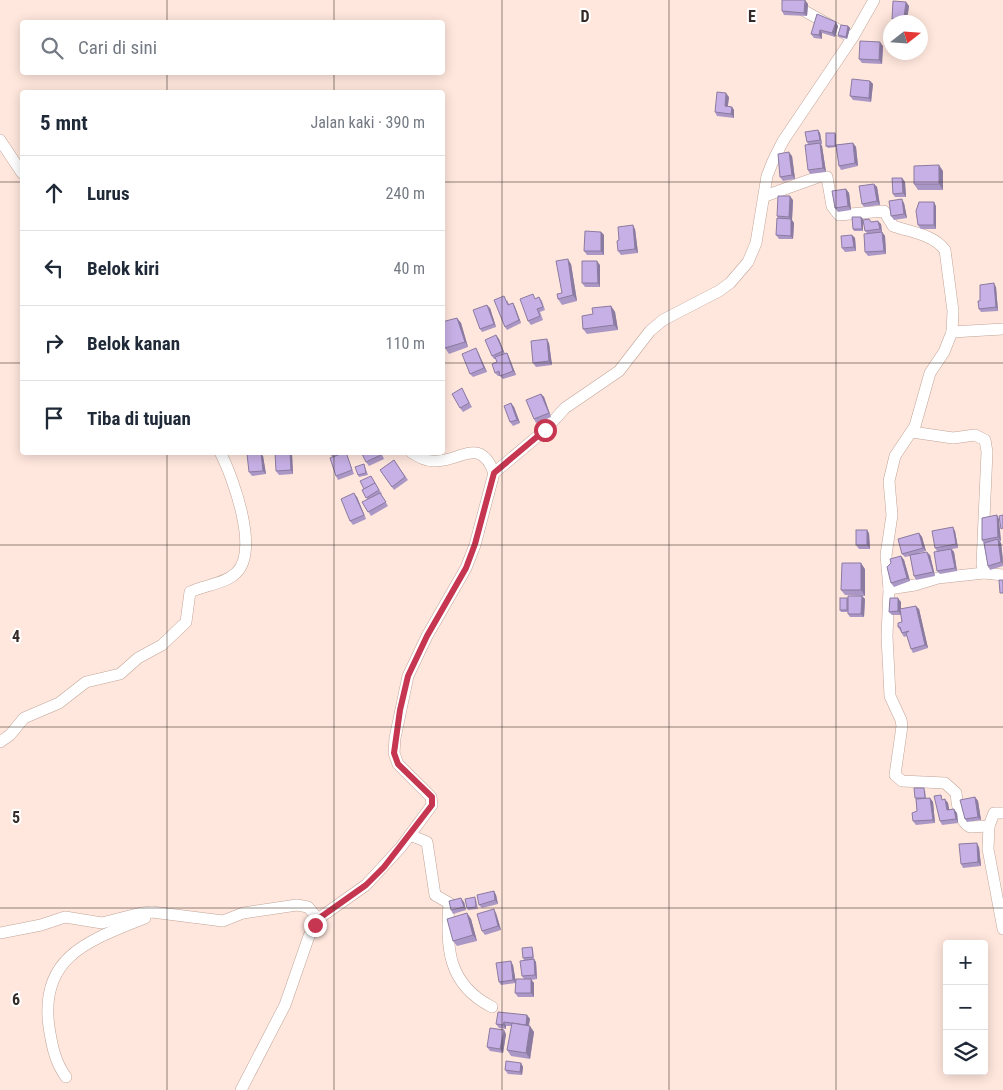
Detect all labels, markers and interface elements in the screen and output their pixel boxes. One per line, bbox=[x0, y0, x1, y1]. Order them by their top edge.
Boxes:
text: D bbox=[580, 7, 590, 26]
text: E bbox=[748, 7, 756, 26]
north arrow bbox=[883, 15, 928, 60]
search box bbox=[20, 20, 445, 75]
icon: search bbox=[38, 34, 66, 62]
text: Cari di sini bbox=[78, 36, 157, 59]
text: 5 mnt bbox=[40, 111, 88, 135]
text: Jalan kaki · 390 m bbox=[310, 113, 425, 132]
icon: ahead bbox=[40, 179, 68, 207]
text: Lurus bbox=[87, 182, 130, 205]
text: 240 m bbox=[386, 184, 425, 203]
icon: left bbox=[40, 254, 68, 282]
text: Belok kiri bbox=[87, 257, 159, 280]
text: 40 m bbox=[393, 259, 425, 278]
icon: right bbox=[40, 329, 68, 357]
text: Belok kanan bbox=[87, 332, 180, 355]
text: 110 m bbox=[386, 334, 425, 353]
icon: arrive bbox=[40, 404, 68, 432]
text: Tiba di tujuan bbox=[87, 407, 191, 430]
route start bbox=[534, 419, 557, 442]
text: 4 bbox=[12, 627, 20, 646]
text: 5 bbox=[12, 808, 20, 827]
route end bbox=[304, 914, 327, 937]
map controls bbox=[943, 940, 988, 1075]
button: + bbox=[943, 940, 988, 985]
button: − bbox=[943, 985, 988, 1030]
text: 6 bbox=[12, 990, 20, 1009]
button: layers bbox=[943, 1030, 988, 1075]

